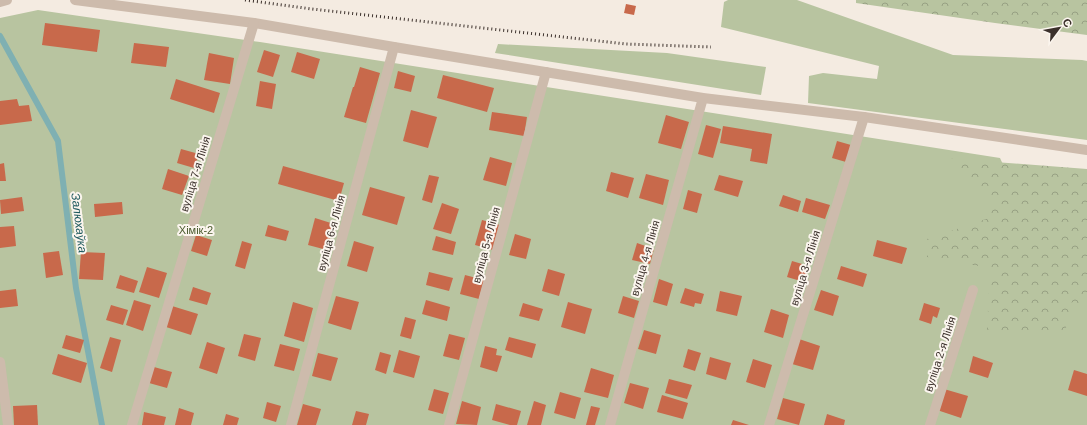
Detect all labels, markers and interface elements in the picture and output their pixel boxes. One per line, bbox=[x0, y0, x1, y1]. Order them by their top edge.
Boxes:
north arrow bbox=[1039, 8, 1079, 48]
text: С bbox=[1060, 16, 1075, 29]
street label: вуліца 7-я Лінія bbox=[178, 135, 212, 213]
water label: Залюхаўка bbox=[68, 192, 90, 254]
street label: вуліца 6-я Лінія bbox=[315, 194, 347, 272]
street label: вуліца 5-я Лінія bbox=[470, 206, 502, 284]
street label: вуліца 4-я Лінія bbox=[628, 219, 662, 297]
park label: Хімік-2 bbox=[179, 224, 213, 236]
street label: вуліца 3-я Лінія bbox=[788, 229, 822, 307]
street label: вуліца 2-я Лінія bbox=[922, 315, 958, 393]

